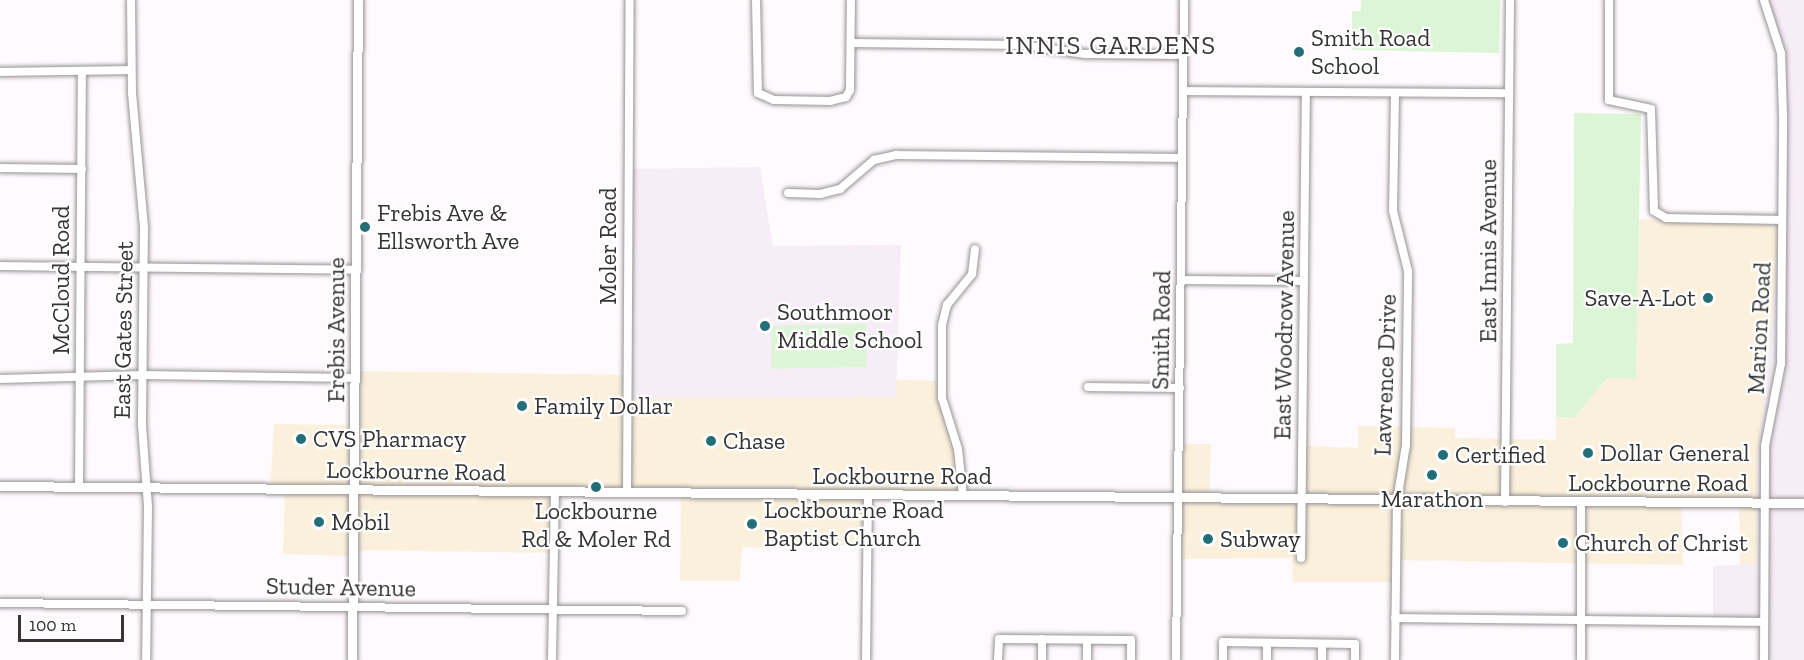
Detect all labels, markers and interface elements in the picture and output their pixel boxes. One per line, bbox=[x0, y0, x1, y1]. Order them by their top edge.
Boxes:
place label: Smith Road School bbox=[1311, 24, 1431, 80]
district label: INNIS GARDENS bbox=[1005, 30, 1217, 62]
marker: Smith Road School bbox=[1292, 45, 1306, 59]
street label: East Innis Avenue bbox=[1474, 159, 1502, 343]
street label: Moler Road bbox=[594, 187, 622, 305]
place label: Frebis Ave & Ellsworth Ave bbox=[377, 199, 520, 255]
street label: McCloud Road bbox=[47, 205, 75, 355]
street label: East Woodrow Avenue bbox=[1268, 209, 1300, 441]
marker: Frebis Ave & Ellsworth Ave bbox=[358, 220, 372, 234]
street label: East Gates Street bbox=[107, 241, 139, 419]
street label: Frebis Avenue bbox=[322, 257, 350, 403]
street label: Marion Road bbox=[1741, 261, 1777, 395]
street label: Smith Road bbox=[1146, 270, 1176, 390]
place label: Save-A-Lot bbox=[1584, 284, 1696, 312]
marker: Save-A-Lot bbox=[1701, 291, 1715, 305]
street label: Lawrence Drive bbox=[1368, 294, 1402, 456]
place label: Southmoor Middle School bbox=[777, 298, 923, 354]
marker: Southmoor Middle School bbox=[758, 319, 772, 333]
place label: Family Dollar bbox=[534, 392, 674, 420]
marker: Family Dollar bbox=[515, 399, 529, 413]
place label: CVS Pharmacy bbox=[313, 425, 466, 453]
place label: Chase bbox=[723, 427, 785, 455]
marker: CVS Pharmacy bbox=[294, 432, 308, 446]
marker: Chase bbox=[704, 434, 718, 448]
place label: Dollar General bbox=[1600, 439, 1750, 467]
place label: Certified bbox=[1455, 441, 1546, 469]
marker: Dollar General bbox=[1581, 446, 1595, 460]
marker: Certified bbox=[1436, 448, 1450, 462]
street label: Lockbourne Road bbox=[326, 455, 506, 487]
street label: Lockbourne Road bbox=[812, 462, 992, 490]
marker: Marathon bbox=[1425, 468, 1439, 482]
street label: Lockbourne Road bbox=[1568, 469, 1748, 497]
marker: Lockbourne Rd & Moler Rd bbox=[589, 480, 603, 494]
place label: Marathon bbox=[1381, 485, 1483, 513]
place label: Lockbourne Road Baptist Church bbox=[764, 496, 944, 552]
place label: Lockbourne Rd & Moler Rd bbox=[521, 497, 671, 553]
place label: Mobil bbox=[331, 508, 390, 536]
marker: Mobil bbox=[312, 515, 326, 529]
marker: Lockbourne Road Baptist Church bbox=[745, 517, 759, 531]
place label: Subway bbox=[1220, 525, 1301, 553]
place label: Church of Christ bbox=[1575, 529, 1748, 557]
marker: Subway bbox=[1201, 532, 1215, 546]
marker: Church of Christ bbox=[1556, 536, 1570, 550]
street label: Studer Avenue bbox=[265, 571, 417, 603]
scale bar bbox=[21, 603, 128, 641]
text: 100 m bbox=[29, 614, 76, 636]

